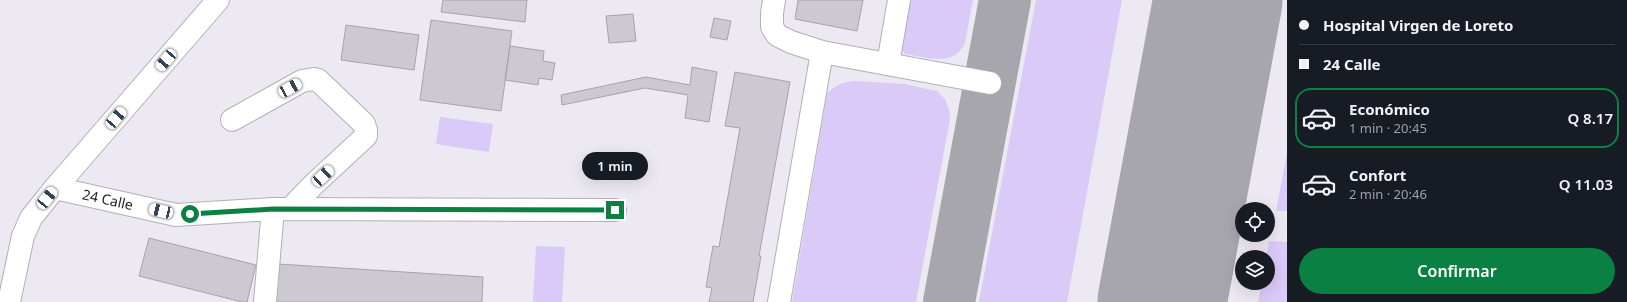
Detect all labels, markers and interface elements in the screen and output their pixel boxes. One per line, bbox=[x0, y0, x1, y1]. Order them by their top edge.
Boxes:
text: Hospital Virgen de Loreto bbox=[1323, 15, 1513, 35]
car bbox=[154, 47, 178, 73]
text: 24 Calle bbox=[1323, 54, 1381, 74]
car bbox=[277, 77, 303, 99]
text: Económico bbox=[1349, 99, 1430, 119]
icon: car bbox=[1301, 100, 1337, 136]
car bbox=[104, 105, 128, 131]
text: Q 8.17 bbox=[1567, 108, 1613, 128]
text: 1 min · 20:45 bbox=[1349, 119, 1427, 137]
callout: 1 min bbox=[582, 152, 648, 180]
text: 1 min bbox=[597, 157, 633, 175]
car bbox=[310, 163, 336, 189]
text: Confort bbox=[1349, 165, 1406, 185]
icon: car bbox=[1301, 166, 1337, 202]
text: Q 11.03 bbox=[1559, 174, 1613, 194]
street label: 24 Calle bbox=[81, 184, 135, 214]
car bbox=[35, 185, 59, 211]
text: 2 min · 20:46 bbox=[1349, 185, 1427, 203]
route end bbox=[606, 201, 624, 219]
car bbox=[148, 202, 174, 220]
map controls bbox=[1235, 202, 1275, 290]
button: locate bbox=[1235, 202, 1275, 242]
route start bbox=[181, 205, 199, 223]
button: Confirmar bbox=[1299, 248, 1615, 294]
button: layers bbox=[1235, 250, 1275, 290]

